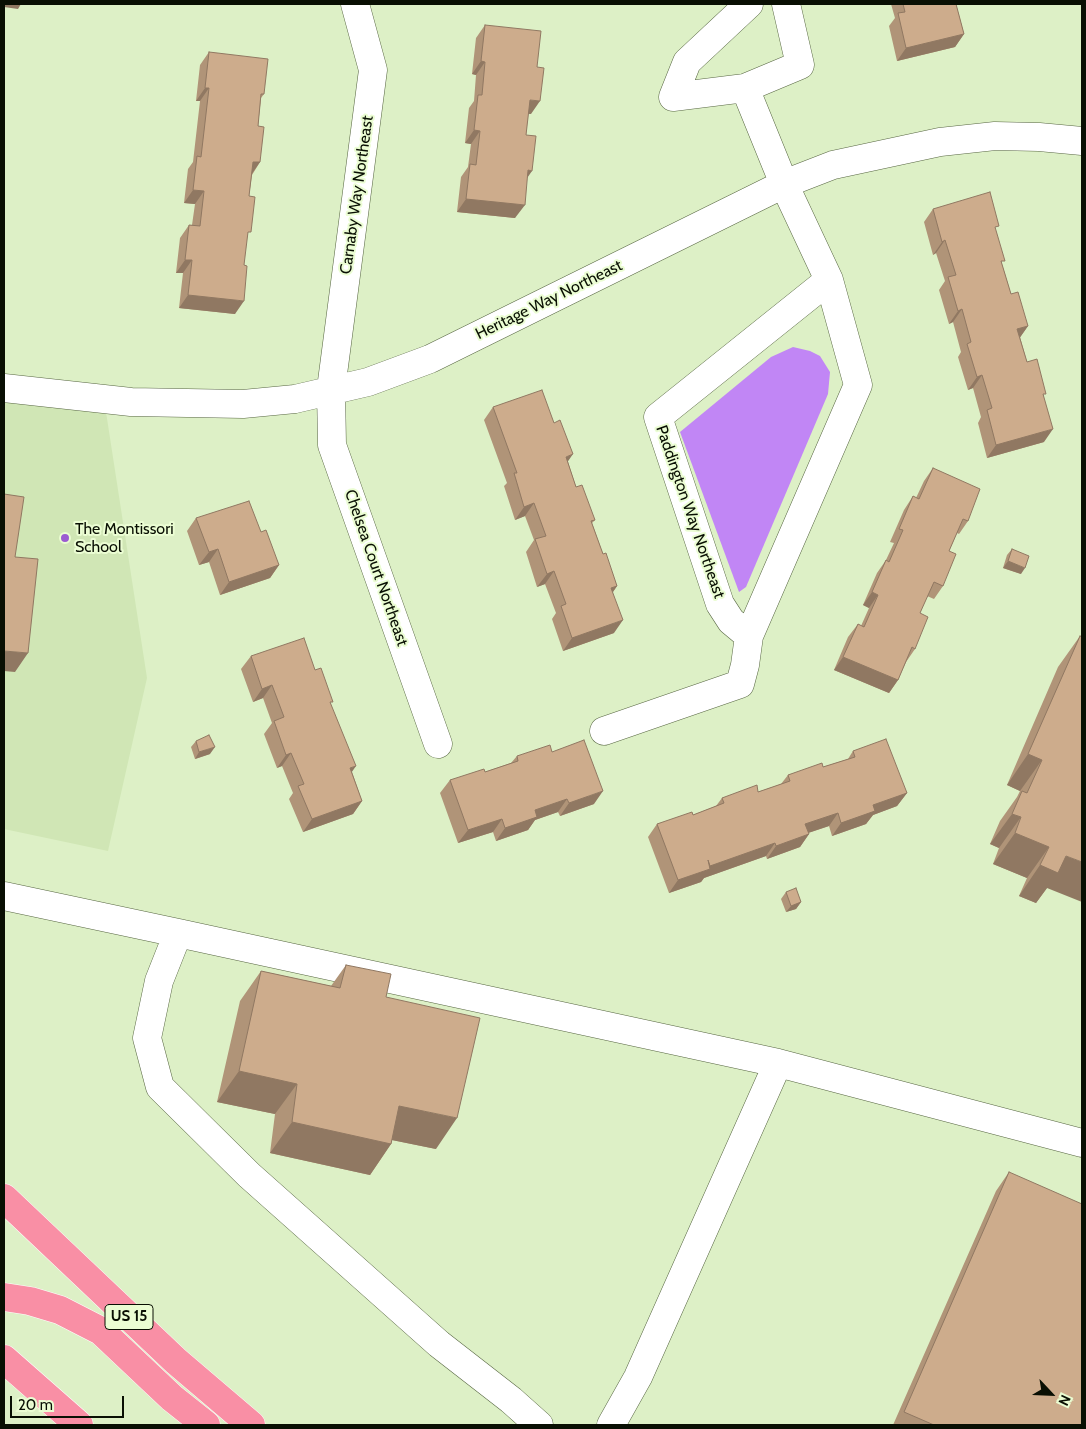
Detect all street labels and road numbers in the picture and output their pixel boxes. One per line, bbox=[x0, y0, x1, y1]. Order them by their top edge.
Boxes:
street label: Carnaby Way Northeast bbox=[336, 114, 378, 276]
street label: Heritage Way Northeast bbox=[472, 256, 626, 344]
street label: Paddington Way Northeast bbox=[651, 423, 729, 601]
street label: Chelsea Court Northeast bbox=[340, 487, 412, 649]
road number: US 15 bbox=[105, 1304, 153, 1330]

